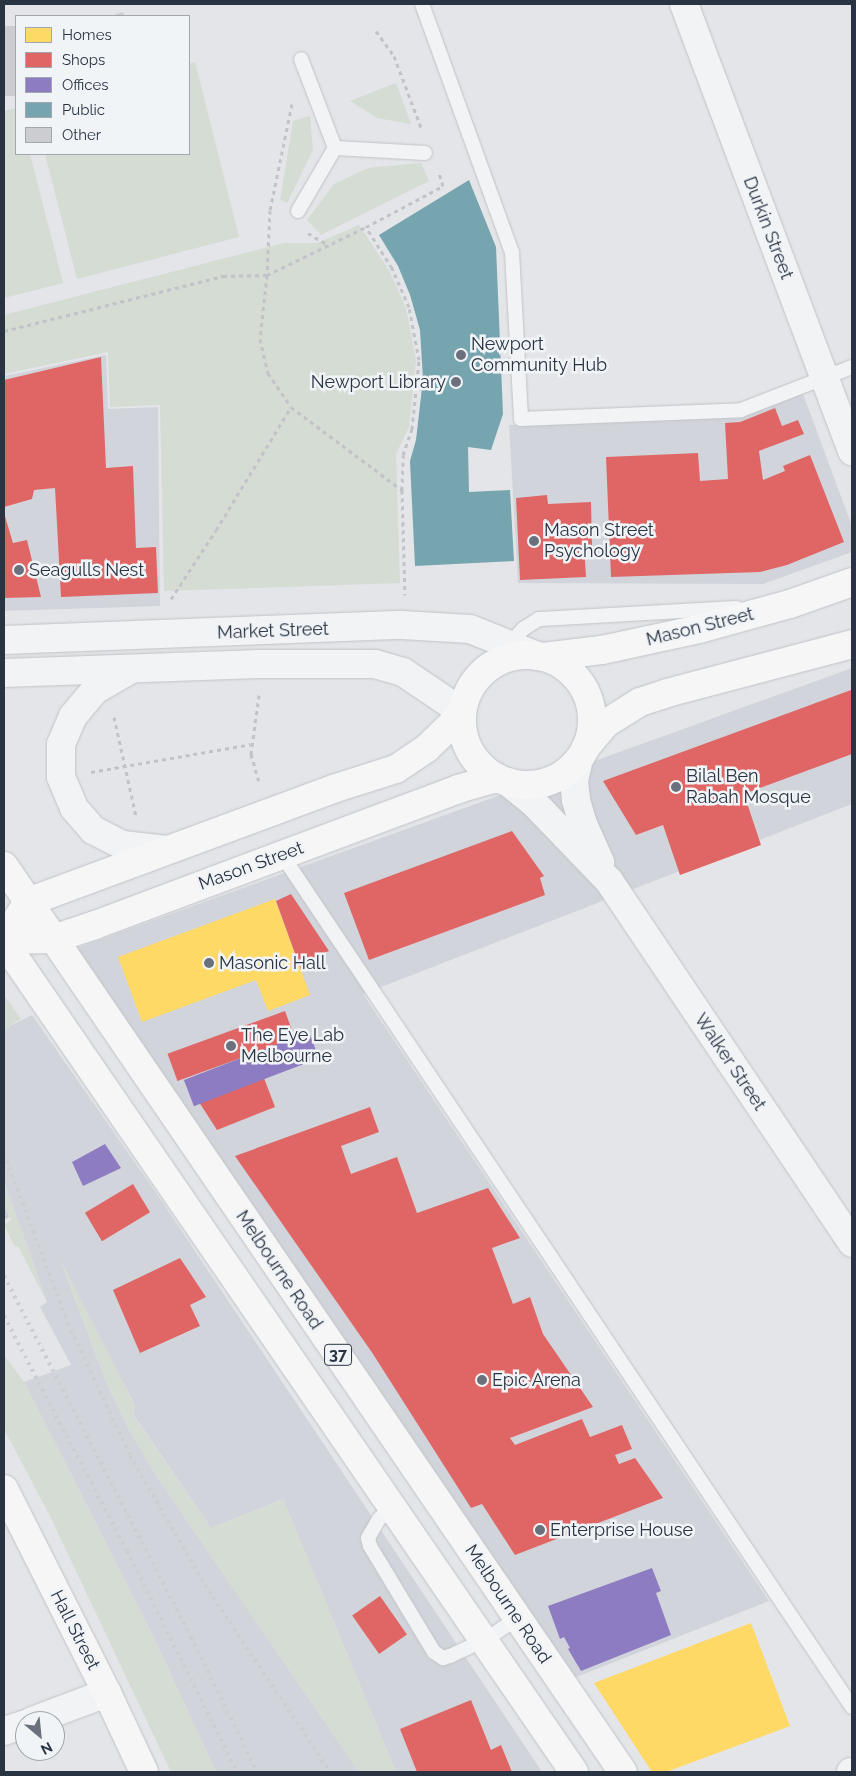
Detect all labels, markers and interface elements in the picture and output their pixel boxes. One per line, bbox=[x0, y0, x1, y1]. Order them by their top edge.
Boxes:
legend bbox=[15, 15, 190, 155]
text: Homes bbox=[62, 26, 112, 44]
text: Shops bbox=[62, 51, 105, 69]
text: Offices bbox=[62, 76, 109, 94]
text: Public bbox=[62, 101, 105, 119]
text: Other bbox=[62, 126, 101, 144]
street label: Durkin Street bbox=[739, 174, 797, 282]
place label: Newport Community Hub bbox=[471, 334, 608, 376]
marker: Newport Community Hub bbox=[455, 349, 467, 361]
place label: Newport Library bbox=[311, 371, 446, 393]
marker: Newport Library bbox=[450, 376, 462, 388]
place label: Mason Street Psychology bbox=[544, 520, 654, 562]
marker: Mason Street Psychology bbox=[528, 535, 540, 547]
place label: Seagulls Nest bbox=[29, 559, 144, 581]
marker: Seagulls Nest bbox=[13, 564, 25, 576]
street label: Mason Street bbox=[644, 603, 756, 651]
street label: Market Street bbox=[217, 618, 329, 644]
place label: Bilal Ben Rabah Mosque bbox=[686, 766, 811, 809]
marker: Bilal Ben Rabah Mosque bbox=[670, 781, 682, 793]
street label: Mason Street bbox=[196, 837, 306, 895]
place label: Masonic Hall bbox=[219, 952, 326, 974]
marker: Masonic Hall bbox=[203, 957, 215, 969]
street label: Walker Street bbox=[689, 1009, 771, 1115]
place label: The Eye Lab Melbourne bbox=[241, 1025, 344, 1068]
marker: The Eye Lab Melbourne bbox=[225, 1040, 237, 1052]
street label: Melbourne Road bbox=[231, 1206, 327, 1334]
road number: 37 bbox=[323, 1342, 353, 1368]
place label: Epic Arena bbox=[492, 1369, 581, 1391]
marker: Epic Arena bbox=[476, 1374, 488, 1386]
place label: Enterprise House bbox=[550, 1519, 693, 1541]
marker: Enterprise House bbox=[534, 1524, 546, 1536]
street label: Melbourne Road bbox=[460, 1540, 556, 1668]
street label: Hall Street bbox=[46, 1586, 104, 1674]
north arrow bbox=[15, 1711, 65, 1761]
text: N bbox=[38, 1739, 55, 1758]

